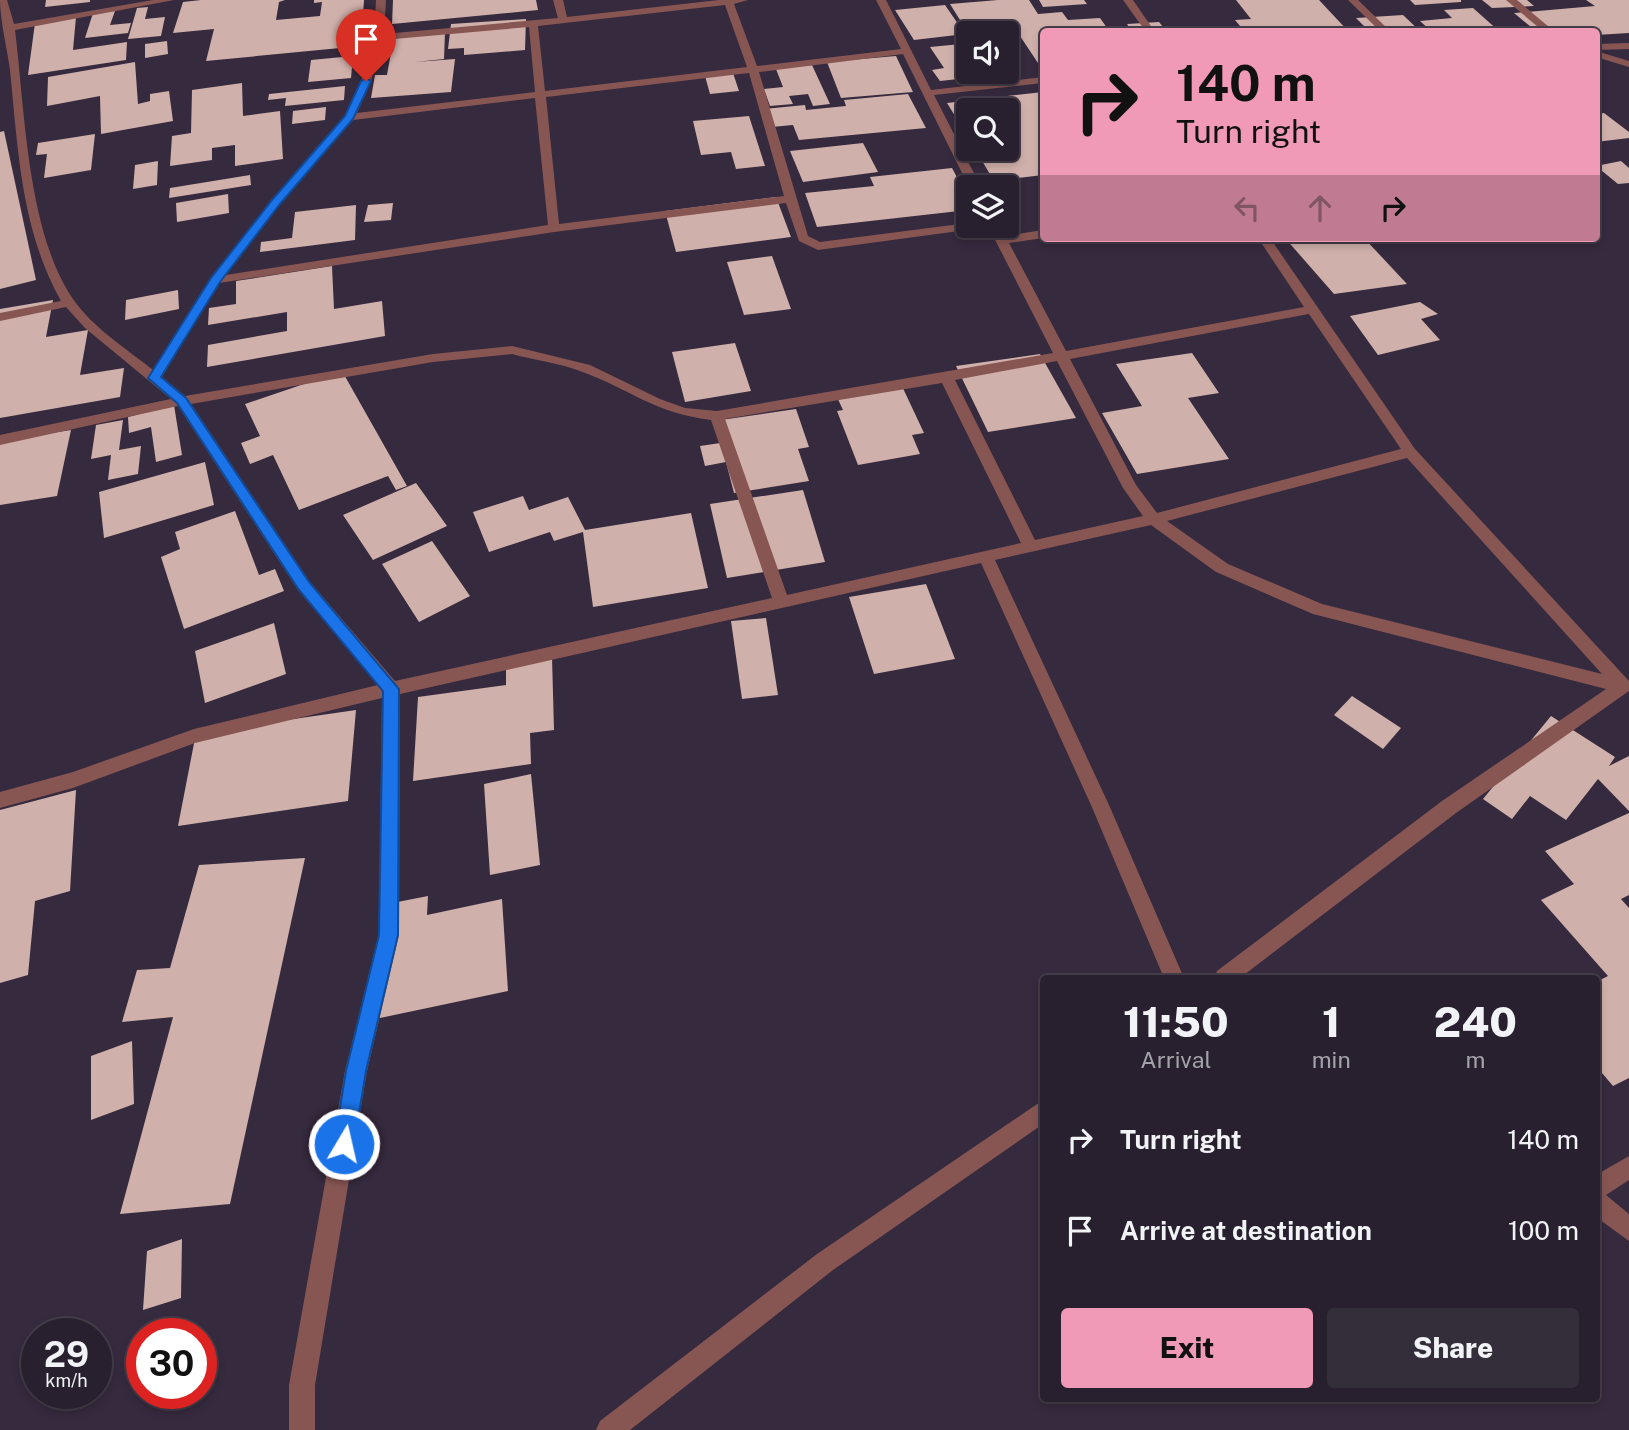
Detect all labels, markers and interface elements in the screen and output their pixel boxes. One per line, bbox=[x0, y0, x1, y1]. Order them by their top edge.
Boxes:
pin bbox=[336, 9, 396, 81]
icon: arrive bbox=[347, 20, 385, 58]
map controls bbox=[956, 21, 1019, 238]
button: sound bbox=[956, 21, 1019, 84]
text: 140 m bbox=[1176, 54, 1316, 112]
icon: right bbox=[1061, 56, 1152, 147]
button: search bbox=[956, 98, 1019, 161]
text: Turn right bbox=[1176, 113, 1321, 150]
button: layers bbox=[956, 175, 1019, 238]
icon: left bbox=[1228, 189, 1266, 227]
icon: ahead bbox=[1301, 189, 1339, 227]
icon: right bbox=[1374, 189, 1412, 227]
text: 11:50 bbox=[1123, 997, 1229, 1046]
text: 1 bbox=[1322, 997, 1340, 1046]
text: 240 bbox=[1434, 997, 1517, 1046]
text: Arrival bbox=[1140, 1046, 1211, 1073]
text: min bbox=[1312, 1046, 1351, 1073]
text: m bbox=[1465, 1046, 1485, 1073]
position arrow bbox=[307, 1107, 381, 1181]
icon: right bbox=[1061, 1121, 1099, 1159]
text: Turn right bbox=[1120, 1124, 1242, 1155]
text: 140 m bbox=[1507, 1124, 1579, 1155]
icon: arrive bbox=[1061, 1212, 1099, 1250]
text: Arrive at destination bbox=[1120, 1215, 1372, 1246]
text: 100 m bbox=[1508, 1215, 1579, 1246]
button: Exit bbox=[1061, 1308, 1313, 1388]
button: Share bbox=[1327, 1308, 1579, 1388]
speed limit sign: 30 bbox=[126, 1318, 217, 1409]
text: 29 bbox=[44, 1334, 89, 1375]
text: km/h bbox=[45, 1370, 88, 1391]

